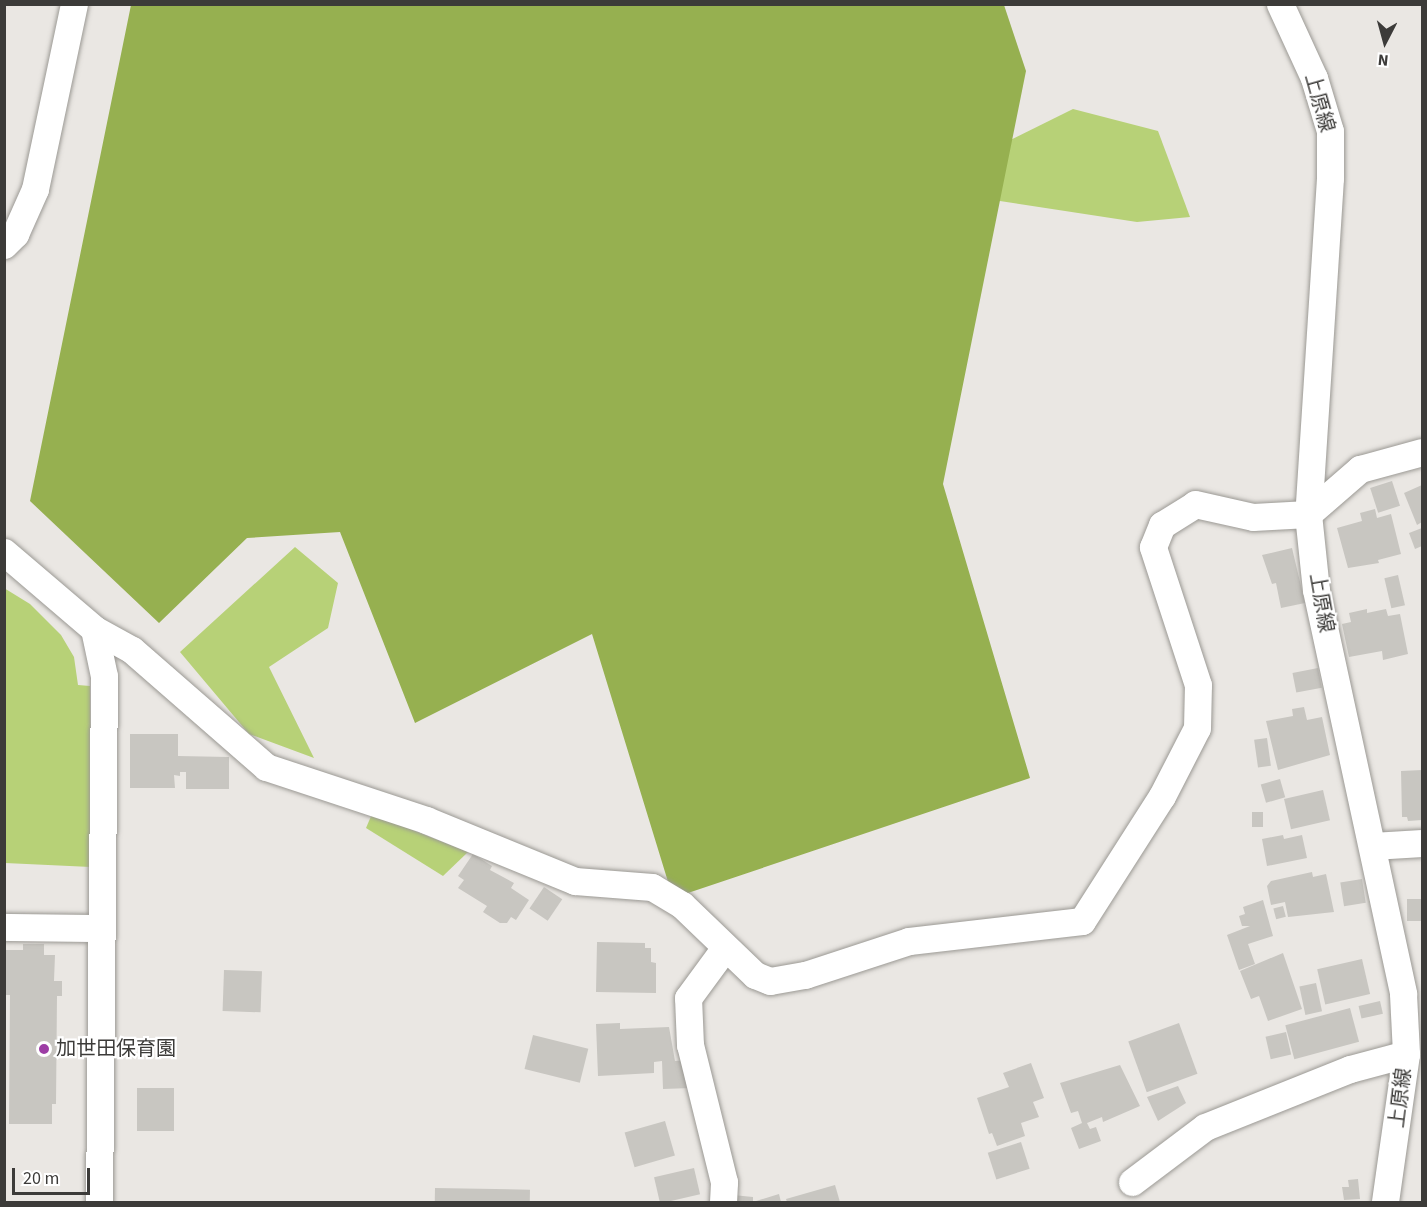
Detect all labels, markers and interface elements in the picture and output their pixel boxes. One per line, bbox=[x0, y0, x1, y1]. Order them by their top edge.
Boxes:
north arrow bbox=[1355, 12, 1415, 72]
text: N bbox=[1377, 48, 1390, 71]
street label: 上原線 bbox=[1299, 71, 1339, 135]
street label: 上原線 bbox=[1304, 571, 1338, 635]
place label: 加世田保育園 bbox=[56, 1037, 176, 1061]
marker: 加世田保育園 bbox=[37, 1042, 51, 1056]
street label: 上原線 bbox=[1385, 1067, 1417, 1129]
scale bar bbox=[15, 1156, 93, 1194]
text: 20 m bbox=[23, 1166, 59, 1191]

